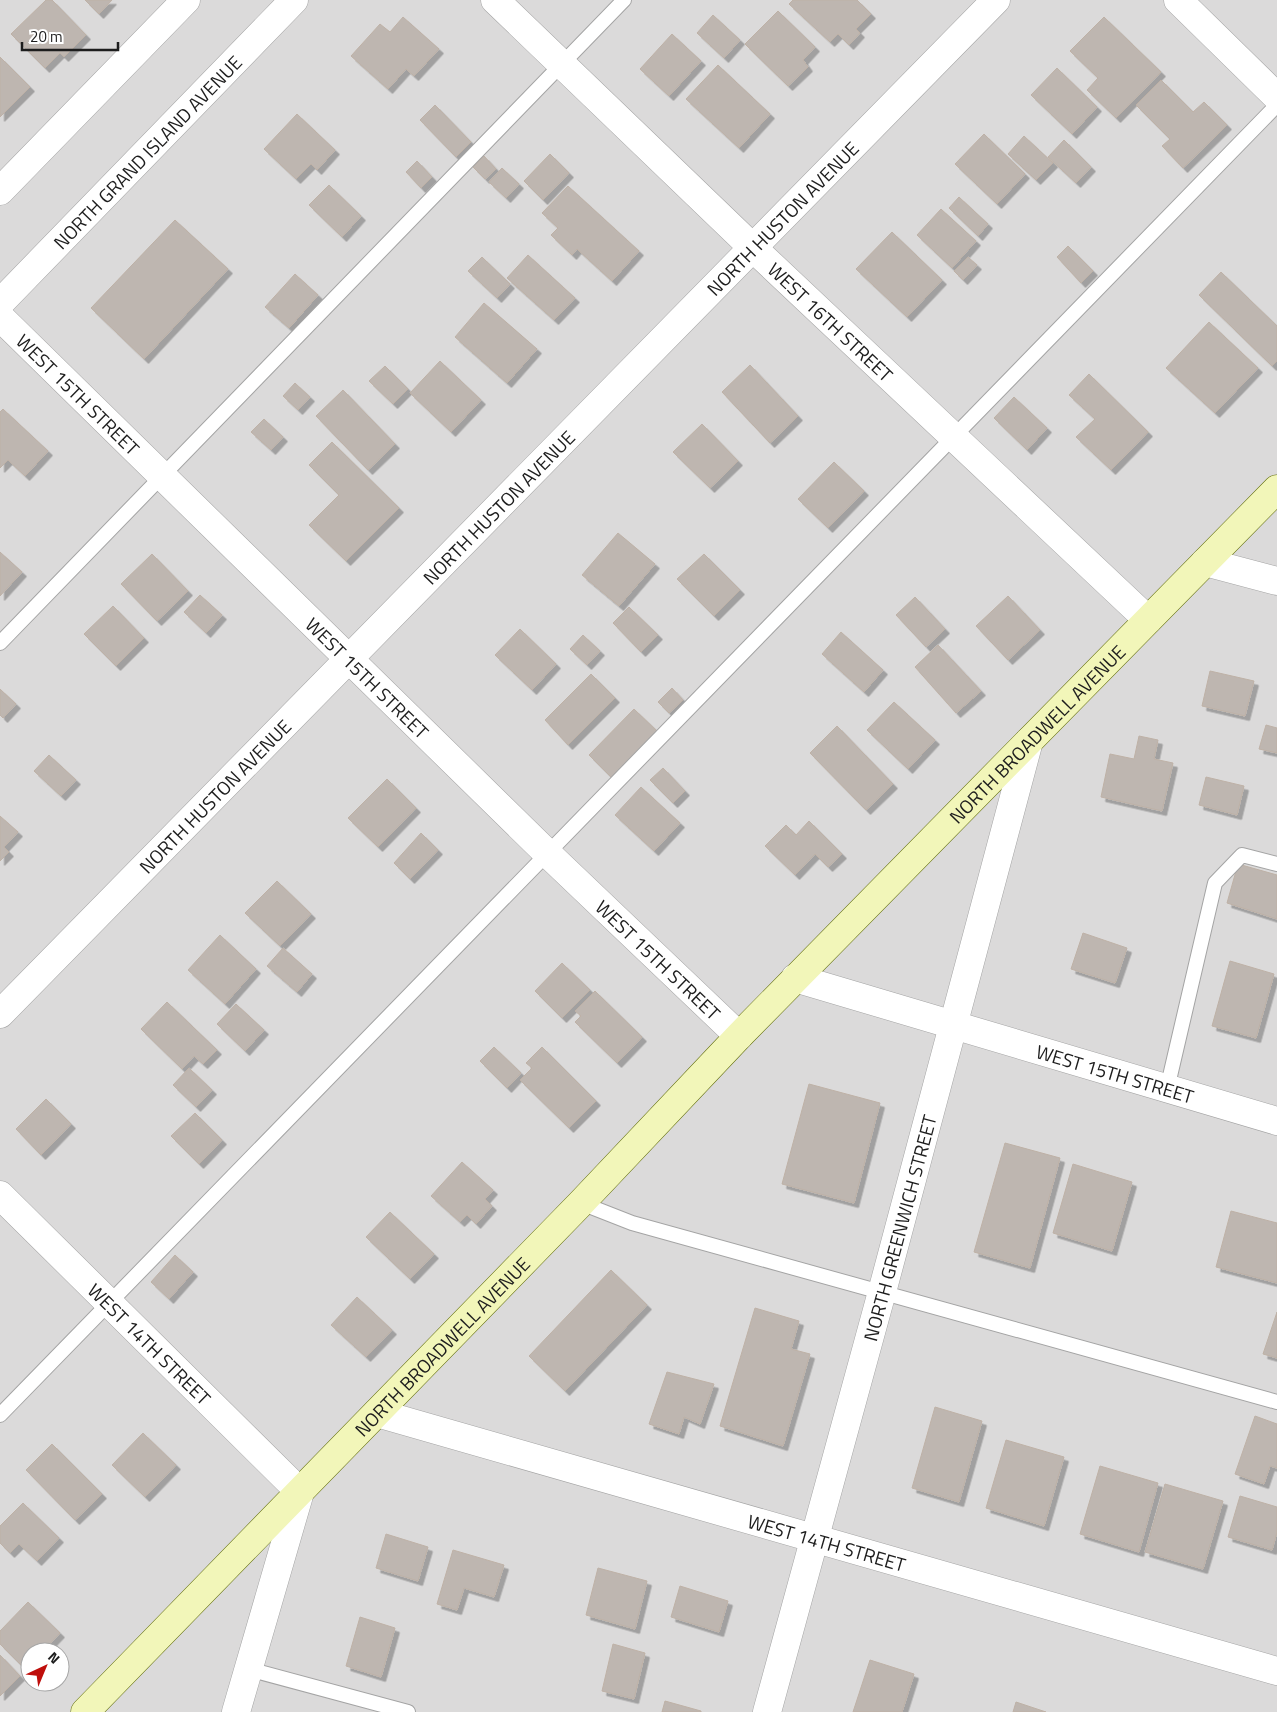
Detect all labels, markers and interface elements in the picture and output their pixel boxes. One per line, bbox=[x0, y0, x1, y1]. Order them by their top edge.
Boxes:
scale bar bbox=[22, 20, 119, 52]
text: 20 m bbox=[30, 25, 63, 48]
street label: NORTH GRAND ISLAND AVENUE bbox=[46, 48, 248, 255]
street label: NORTH HUSTON AVENUE bbox=[699, 134, 865, 302]
street label: WEST 16TH STREET bbox=[762, 255, 900, 388]
street label: WEST 15TH STREET bbox=[10, 327, 147, 461]
street label: NORTH HUSTON AVENUE bbox=[416, 423, 581, 591]
street label: WEST 15TH STREET bbox=[299, 610, 436, 745]
street label: NORTH BROADWELL AVENUE bbox=[942, 637, 1131, 829]
street label: NORTH HUSTON AVENUE bbox=[132, 712, 297, 880]
street label: WEST 15TH STREET bbox=[590, 893, 728, 1026]
street label: WEST 15TH STREET bbox=[1033, 1036, 1198, 1110]
street label: NORTH GREENWICH STREET bbox=[855, 1111, 943, 1344]
street label: NORTH BROADWELL AVENUE bbox=[347, 1250, 536, 1442]
street label: WEST 14TH STREET bbox=[82, 1276, 218, 1411]
street label: WEST 14TH STREET bbox=[744, 1506, 909, 1578]
north arrow bbox=[20, 1642, 70, 1692]
text: N bbox=[44, 1646, 65, 1668]

